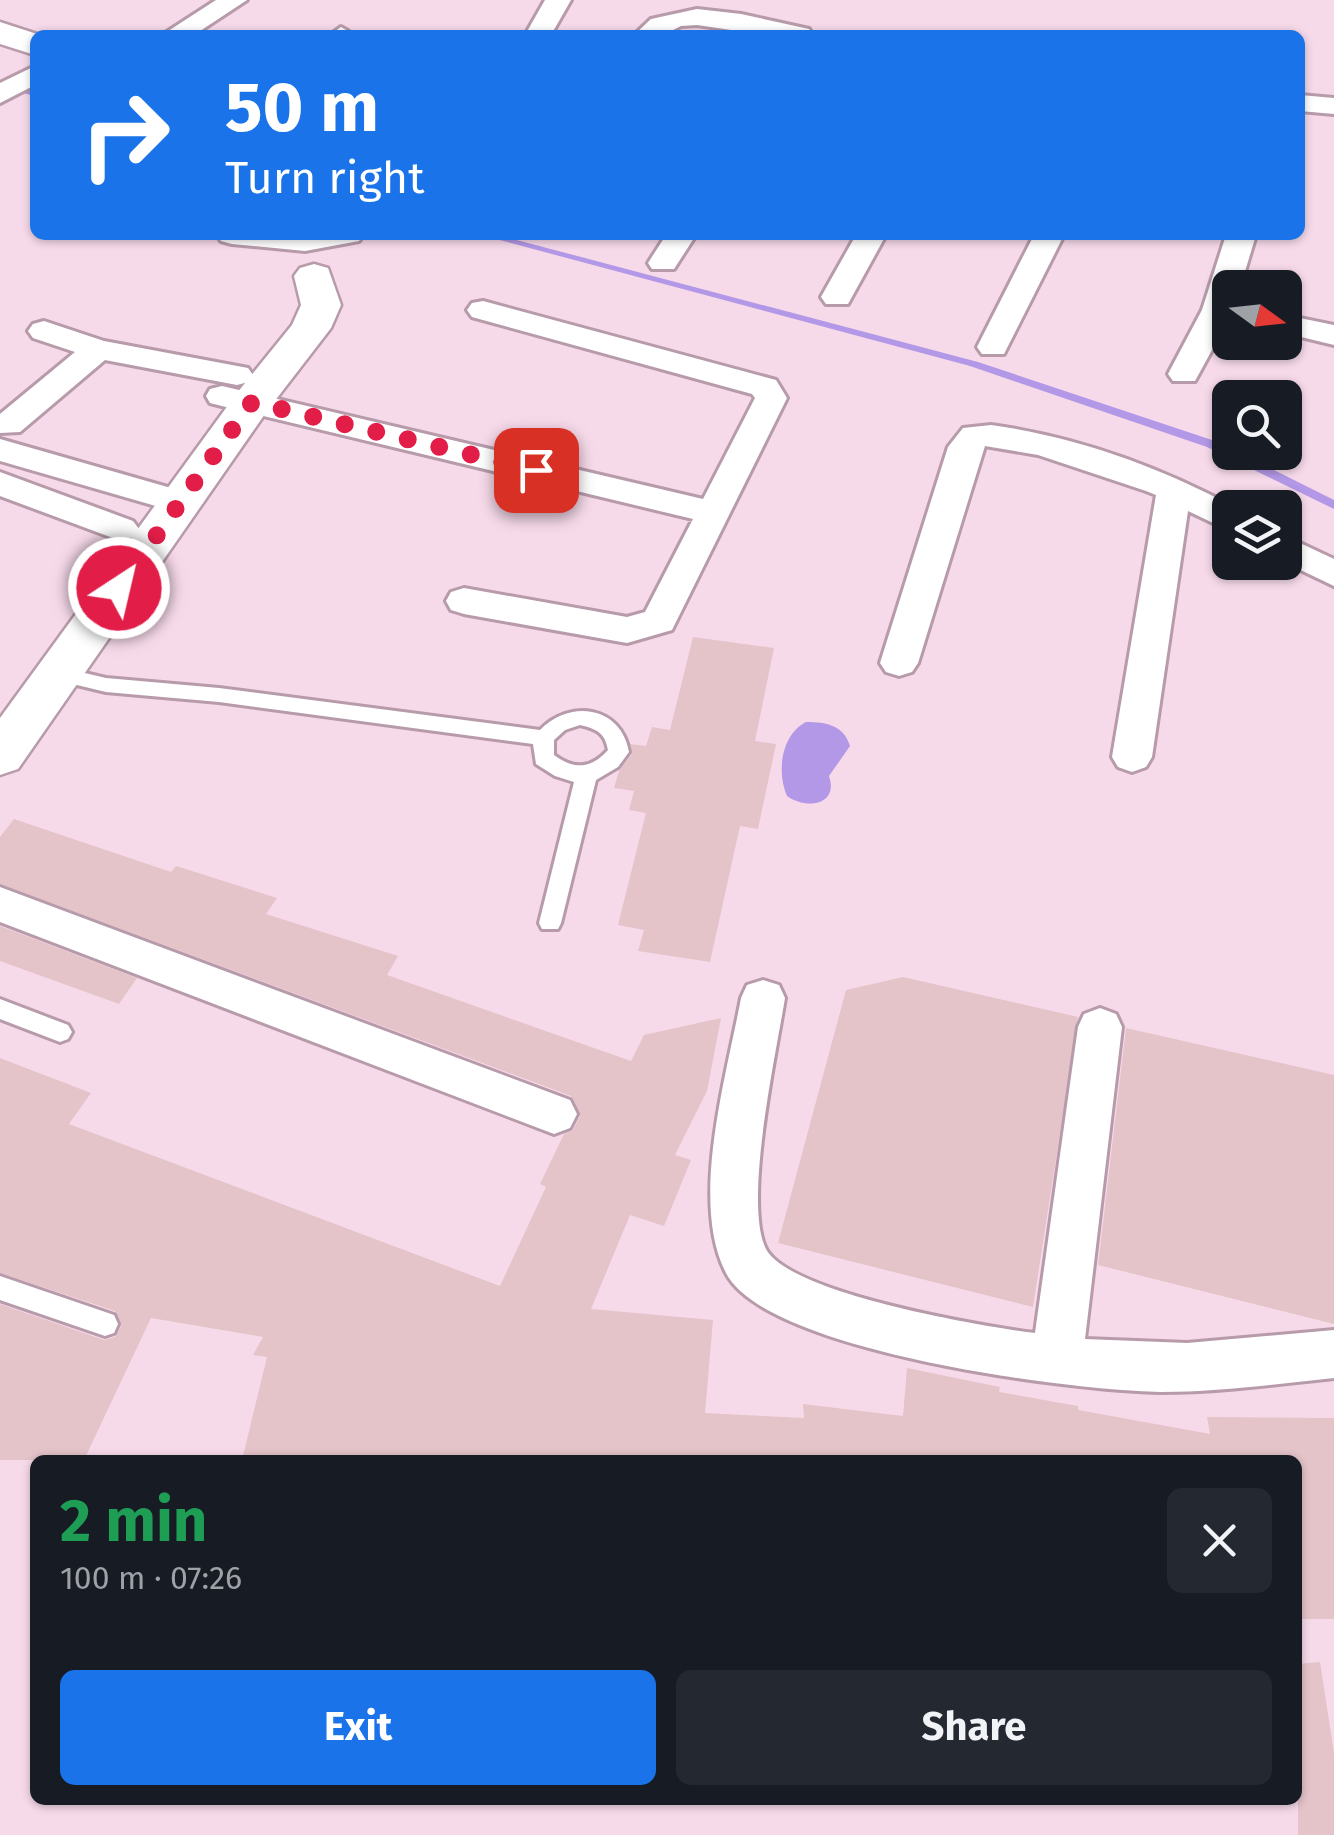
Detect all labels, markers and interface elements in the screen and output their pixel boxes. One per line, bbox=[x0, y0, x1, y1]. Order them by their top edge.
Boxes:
text: 50 m bbox=[225, 66, 379, 150]
icon: right bbox=[60, 70, 190, 200]
text: Turn right bbox=[225, 151, 424, 205]
north arrow bbox=[1212, 270, 1302, 360]
map controls bbox=[1212, 270, 1302, 580]
button: search bbox=[1212, 380, 1302, 470]
pin bbox=[494, 428, 579, 513]
icon: arrive bbox=[509, 443, 564, 498]
button: layers bbox=[1212, 490, 1302, 580]
position arrow bbox=[67, 536, 171, 640]
text: 2 min bbox=[60, 1485, 207, 1557]
button: close bbox=[1167, 1488, 1272, 1593]
text: 100 m · 07:26 bbox=[60, 1559, 242, 1597]
button: Exit bbox=[60, 1670, 656, 1785]
button: Share bbox=[676, 1670, 1272, 1785]

